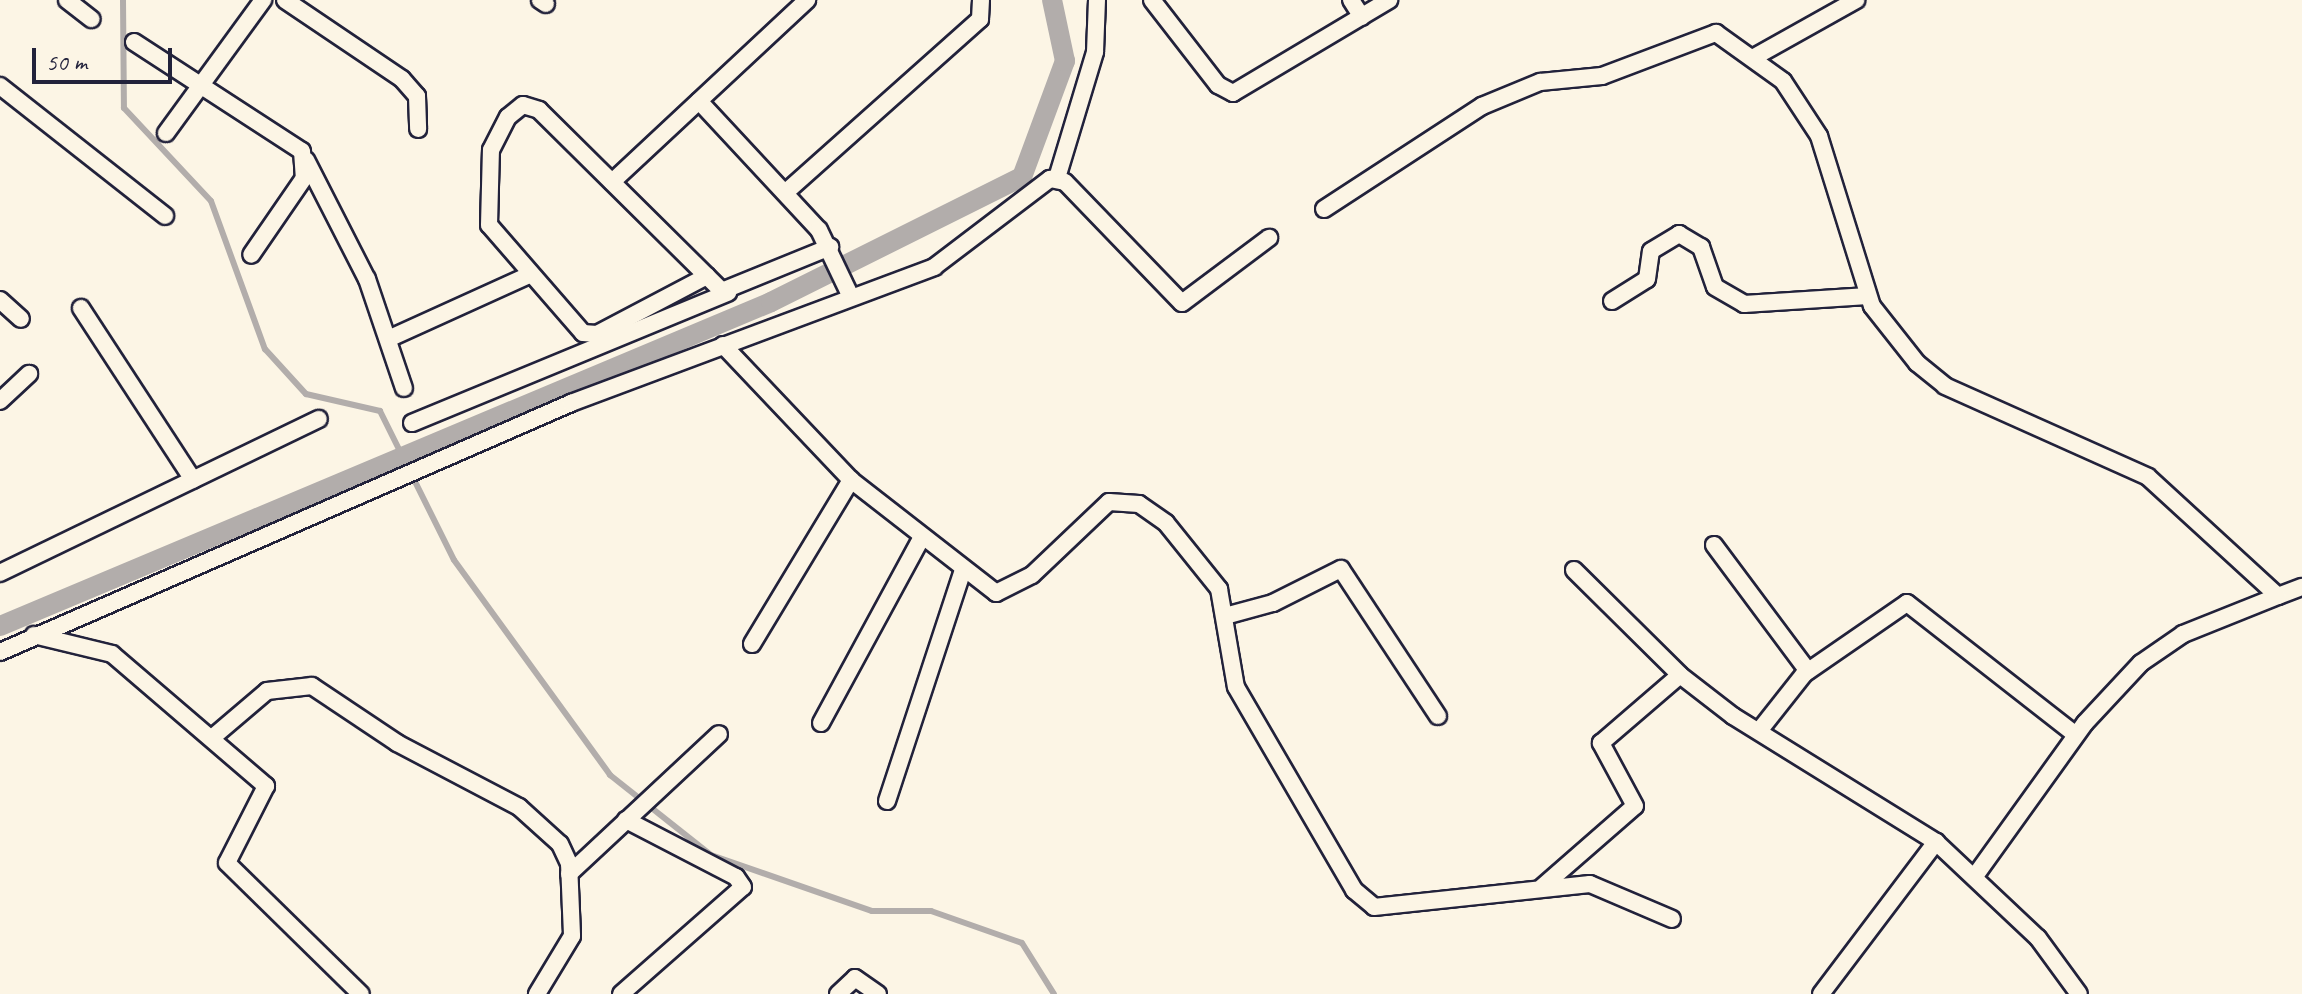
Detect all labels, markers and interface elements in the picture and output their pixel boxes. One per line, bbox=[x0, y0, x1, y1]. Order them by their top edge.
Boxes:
scale bar bbox=[36, 32, 176, 82]
text: 50 m bbox=[46, 47, 87, 77]

